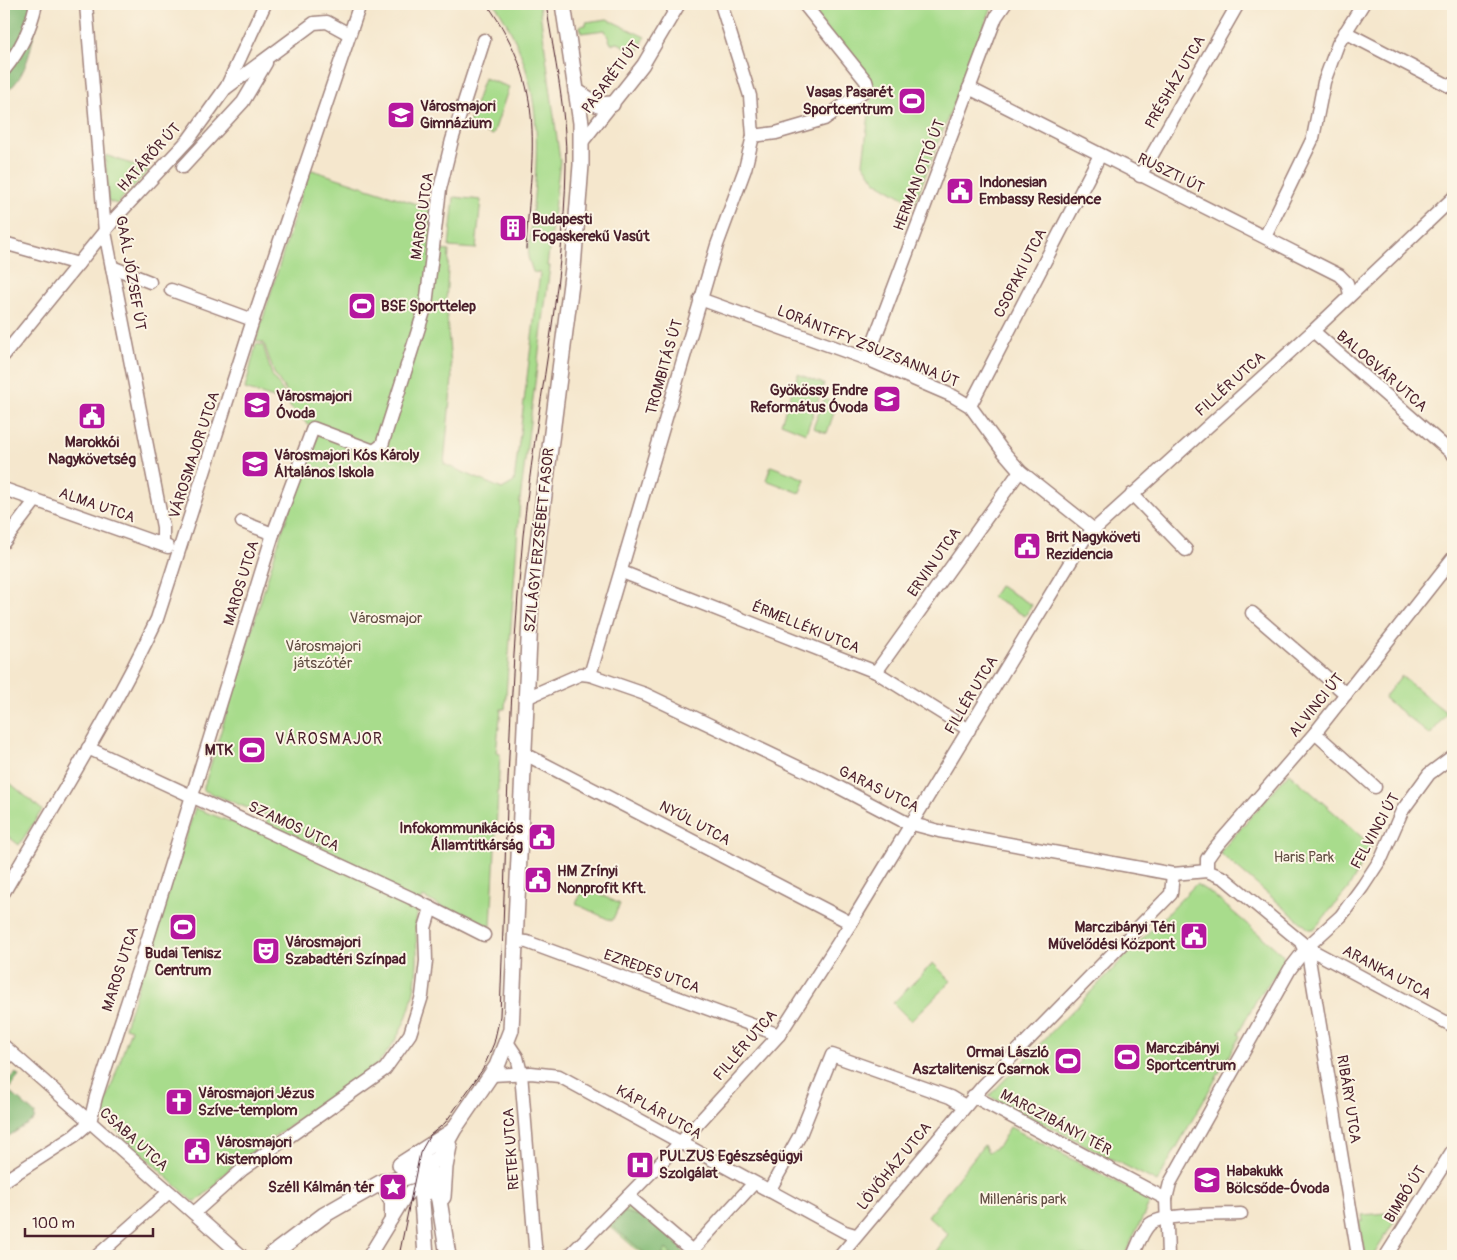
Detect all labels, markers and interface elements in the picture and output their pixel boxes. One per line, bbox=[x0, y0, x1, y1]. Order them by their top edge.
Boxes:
street label: PRÉSHÁZ UTCA bbox=[1141, 32, 1210, 132]
street label: PASARÉTI ÚT bbox=[578, 37, 645, 117]
place label: Vasas Pasarét Sportcentrum bbox=[803, 83, 894, 119]
sports icon: Vasas Pasarét Sportcentrum bbox=[897, 86, 927, 116]
place label: Városmajori Gimnázium bbox=[420, 97, 496, 133]
school or university icon: Városmajori Gimnázium bbox=[386, 100, 416, 130]
street label: HERMAN OTTÓ ÚT bbox=[889, 117, 949, 234]
street label: HATÁRŐR ÚT bbox=[114, 119, 185, 195]
street label: RUSZTI ÚT bbox=[1134, 149, 1207, 198]
street label: MAROS UTCA bbox=[407, 171, 438, 261]
place label: Indonesian Embassy Residence bbox=[979, 173, 1102, 209]
public building icon: Indonesian Embassy Residence bbox=[945, 176, 975, 206]
place label: Budapesti Fogaskerekű Vasút bbox=[532, 210, 650, 246]
building icon: Budapesti Fogaskerekű Vasút bbox=[498, 213, 528, 243]
street label: GAÁL JÓZSEF ÚT bbox=[111, 214, 150, 332]
street label: CSOPAKI UTCA bbox=[990, 225, 1051, 321]
sports icon: BSE Sporttelep bbox=[347, 291, 377, 321]
place label: BSE Sporttelep bbox=[381, 297, 476, 316]
street label: LORÁNTFFY ZSUZSANNA ÚT bbox=[774, 301, 962, 392]
street label: TROMBITÁS ÚT bbox=[642, 317, 687, 417]
street label: BALOGVÁR UTCA bbox=[1332, 327, 1431, 416]
street label: FILLÉR UTCA bbox=[1191, 348, 1269, 421]
place label: Gyökössy Endre Református Óvoda bbox=[750, 381, 869, 417]
school or university icon: Gyökössy Endre Református Óvoda bbox=[872, 384, 902, 414]
place label: Városmajori Óvoda bbox=[276, 387, 352, 423]
street label: VÁROSMAJOR UTCA bbox=[165, 389, 224, 521]
school or university icon: Városmajori Óvoda bbox=[242, 390, 272, 420]
public building icon: Marokkói Nagykövetség bbox=[77, 401, 107, 431]
place label: Marokkói Nagykövetség bbox=[48, 433, 136, 469]
place label: Városmajori Kós Károly Általános Iskola bbox=[274, 446, 420, 482]
street label: SZILÁGYI ERZSÉBET FASOR bbox=[520, 447, 559, 633]
school or university icon: Városmajori Kós Károly Általános Iskola bbox=[240, 449, 270, 479]
street label: ALMA UTCA bbox=[56, 484, 138, 527]
street label: ERVIN UTCA bbox=[904, 524, 965, 601]
place label: Brit Nagyköveti Rezidencia bbox=[1046, 528, 1141, 564]
public building icon: Brit Nagyköveti Rezidencia bbox=[1012, 531, 1042, 561]
street label: MAROS UTCA bbox=[220, 538, 264, 628]
street label: ÉRMELLÉKI UTCA bbox=[749, 597, 863, 658]
park label: Városmajor bbox=[350, 609, 423, 628]
park label: Városmajori játszótér bbox=[285, 637, 361, 673]
street label: FILLÉR UTCA bbox=[941, 653, 1002, 738]
street label: ALVINCI ÚT bbox=[1285, 670, 1348, 741]
district label: VÁROSMAJOR bbox=[275, 729, 383, 749]
sports icon: MTK bbox=[237, 735, 267, 765]
place label: MTK bbox=[205, 741, 233, 760]
street label: GARAS UTCA bbox=[835, 762, 922, 817]
street label: FELVINCI ÚT bbox=[1347, 790, 1404, 872]
street label: SZAMOS UTCA bbox=[245, 797, 343, 856]
street label: NYÚL UTCA bbox=[656, 797, 734, 850]
place label: Infokommunikációs Államtitkárság bbox=[399, 819, 523, 855]
public building icon: Infokommunikációs Államtitkárság bbox=[527, 822, 557, 852]
park label: Haris Park bbox=[1274, 848, 1335, 867]
place label: HM Zrínyi Nonprofit Kft. bbox=[557, 862, 646, 898]
public building icon: HM Zrínyi Nonprofit Kft. bbox=[523, 865, 553, 895]
sports icon: Budai Tenisz Centrum bbox=[168, 912, 198, 942]
place label: Marczibányi Téri Művelődési Központ bbox=[1048, 918, 1176, 954]
public building icon: Marczibányi Téri Művelődési Központ bbox=[1179, 921, 1209, 951]
street label: MAROS UTCA bbox=[98, 924, 143, 1014]
place label: Városmajori Szabadtéri Színpad bbox=[285, 933, 406, 969]
theatre icon: Városmajori Szabadtéri Színpad bbox=[251, 936, 281, 966]
street label: ARANKA UTCA bbox=[1339, 941, 1435, 1004]
place label: Budai Tenisz Centrum bbox=[145, 944, 221, 980]
street label: EZREDES UTCA bbox=[601, 945, 703, 998]
street label: FILLÉR UTCA bbox=[709, 1006, 782, 1085]
place label: Marczibányi Sportcentrum bbox=[1146, 1039, 1236, 1075]
sports icon: Marczibányi Sportcentrum bbox=[1112, 1042, 1142, 1072]
place label: Ormai László Asztalitenisz Csarnok bbox=[912, 1043, 1050, 1079]
sports icon: Ormai László Asztalitenisz Csarnok bbox=[1053, 1046, 1083, 1076]
street label: RIBÁRY UTCA bbox=[1332, 1053, 1365, 1145]
street label: KÁPLÁR UTCA bbox=[613, 1081, 705, 1144]
place label: Városmajori Jézus Szíve-templom bbox=[198, 1084, 314, 1120]
street label: MARCZIBÁNYI TÉR bbox=[997, 1085, 1115, 1160]
church icon: Városmajori Jézus Szíve-templom bbox=[164, 1087, 194, 1117]
street label: CSABA UTCA bbox=[95, 1104, 172, 1175]
street label: RETEK UTCA bbox=[499, 1107, 524, 1191]
street label: LÖVŐHÁZ UTCA bbox=[853, 1118, 936, 1214]
place label: Városmajori Kistemplom bbox=[216, 1133, 293, 1169]
public building icon: Városmajori Kistemplom bbox=[182, 1136, 212, 1166]
place label: PULZUS Egészségügyi Szolgálat bbox=[659, 1147, 803, 1183]
hospital icon: PULZUS Egészségügyi Szolgálat bbox=[625, 1150, 655, 1180]
place label: Habakukk Bölcsőde-Óvoda bbox=[1226, 1162, 1329, 1198]
street label: BIMBÓ ÚT bbox=[1380, 1162, 1430, 1226]
school or university icon: Habakukk Bölcsőde-Óvoda bbox=[1192, 1165, 1222, 1195]
place icon: Széll Kálmán tér bbox=[378, 1172, 408, 1202]
place label: Széll Kálmán tér bbox=[268, 1178, 375, 1197]
park label: Millenáris park bbox=[980, 1190, 1067, 1209]
scale bar bbox=[25, 1205, 152, 1237]
text: 100 m bbox=[32, 1214, 75, 1233]

